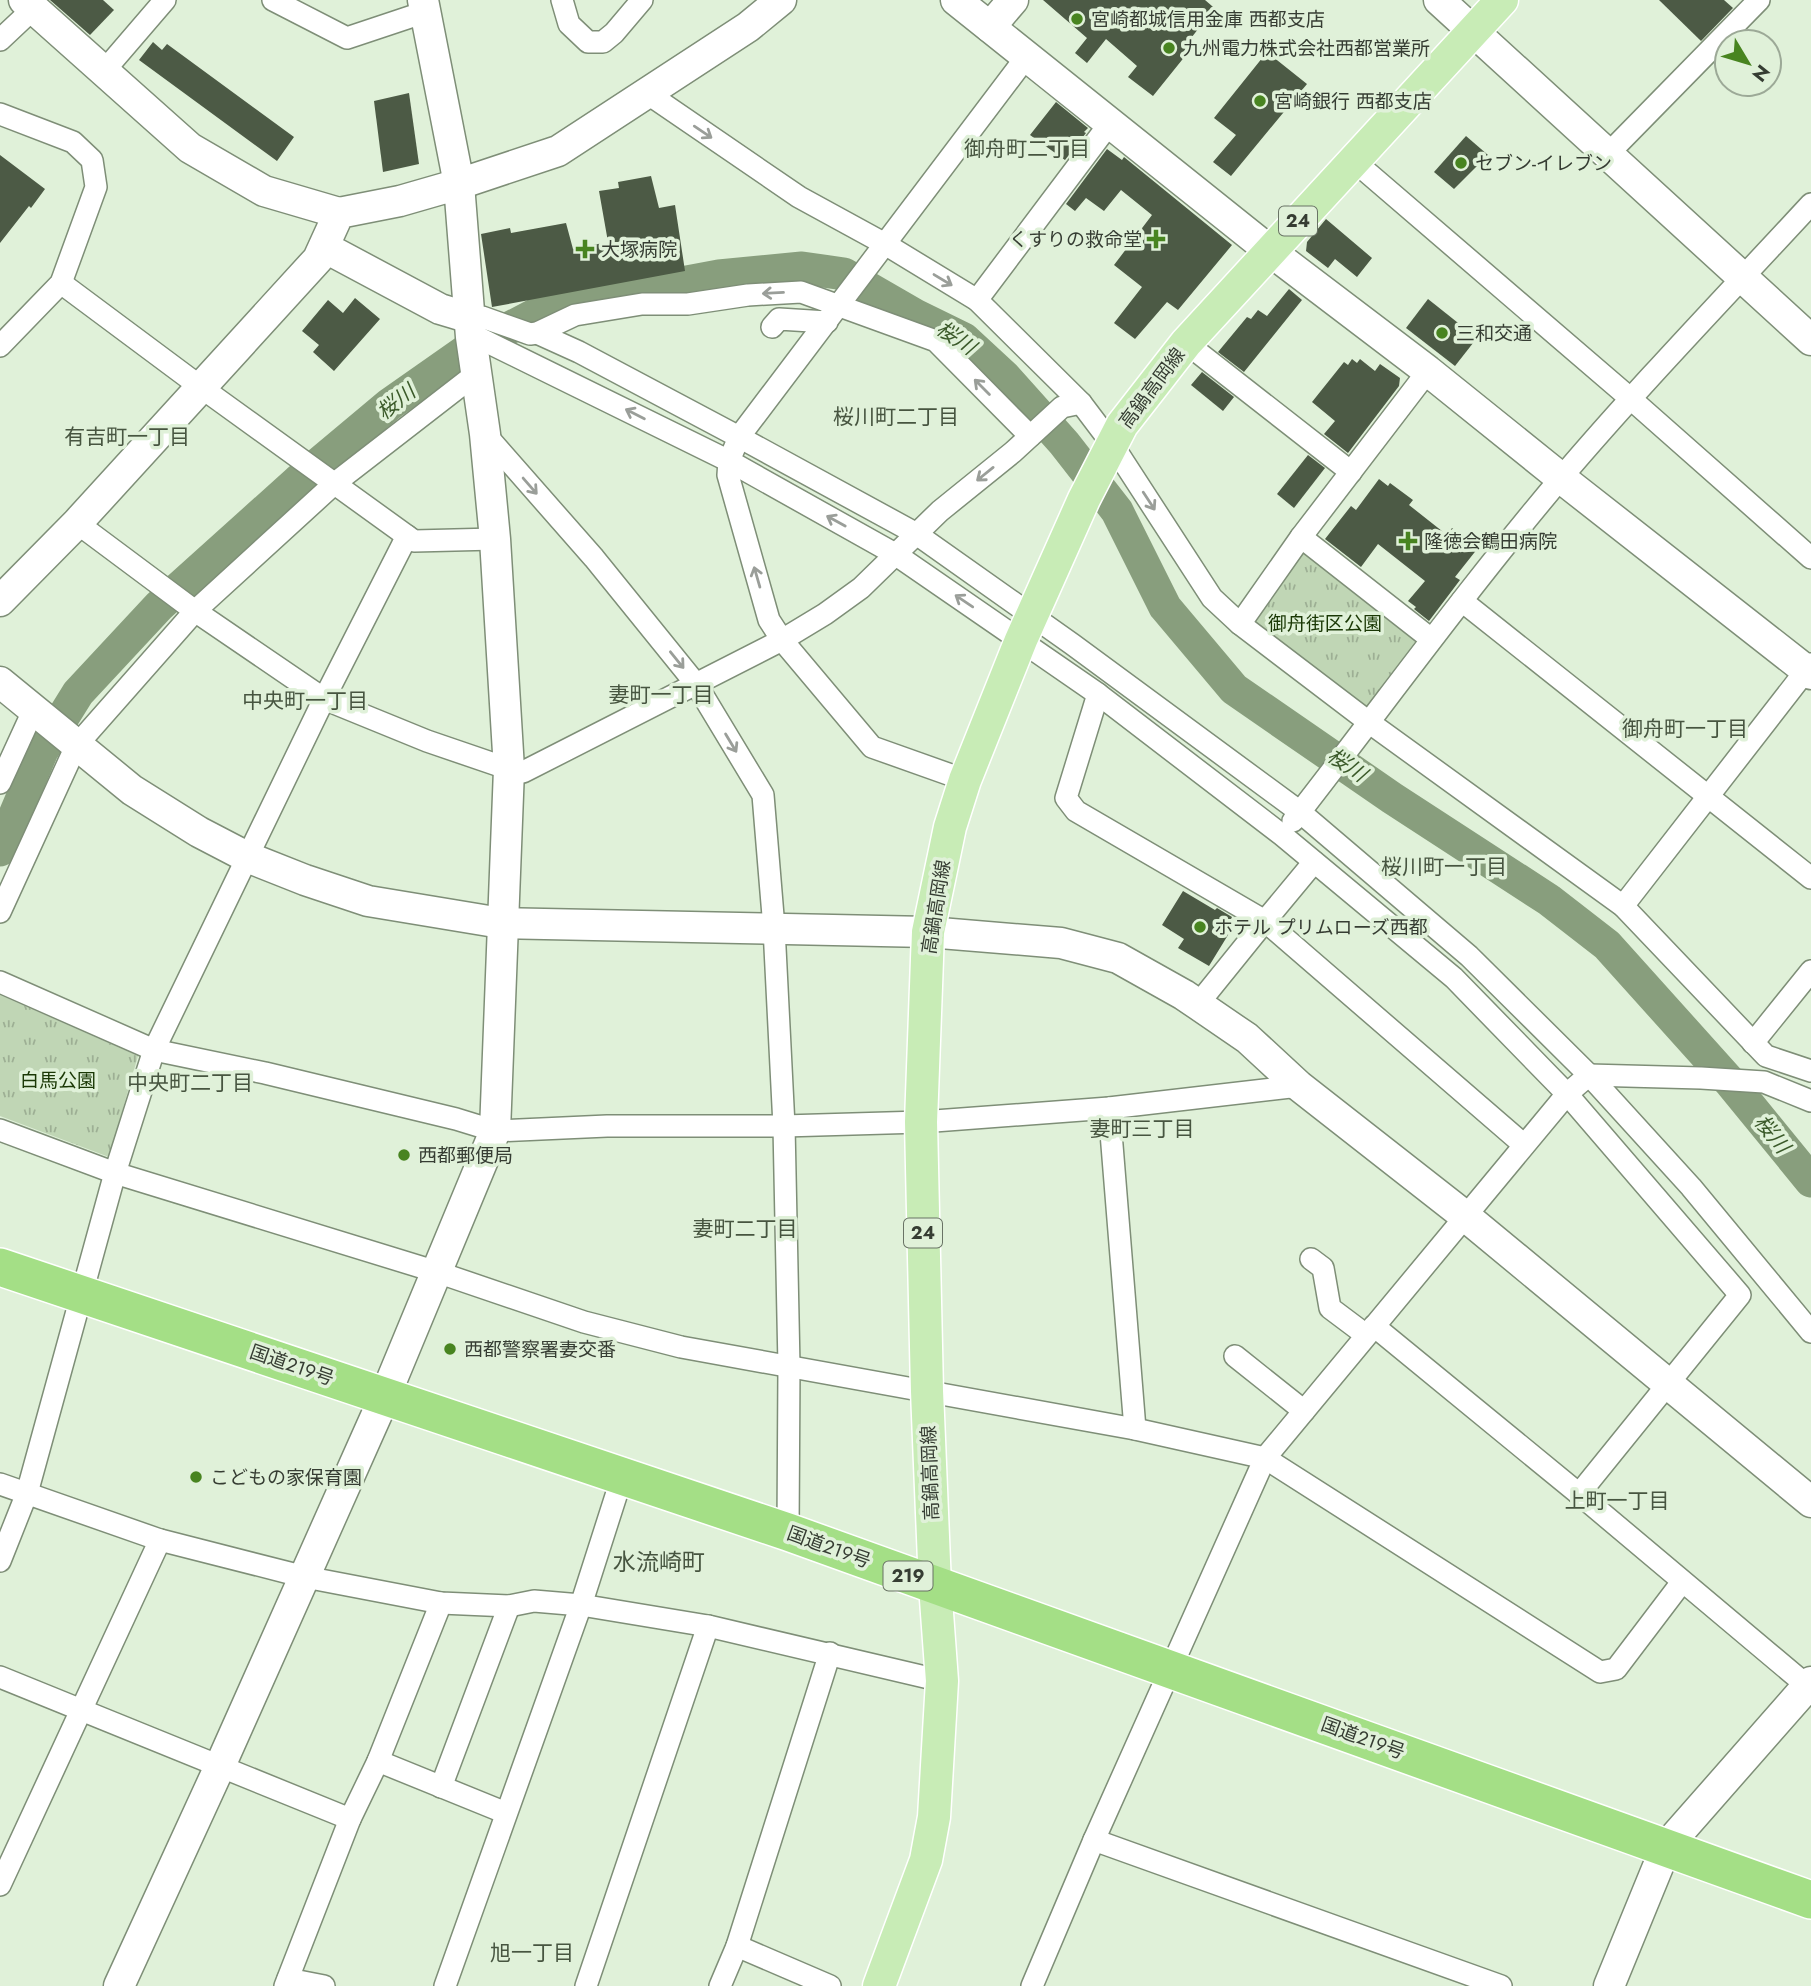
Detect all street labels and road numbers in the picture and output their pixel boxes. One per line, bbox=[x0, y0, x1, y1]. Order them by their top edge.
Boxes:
road number: 24 bbox=[1279, 206, 1317, 236]
street label: 高鍋高岡線 bbox=[1113, 342, 1191, 434]
street label: 高鍋高岡線 bbox=[915, 858, 957, 956]
road number: 24 bbox=[904, 1218, 942, 1248]
street label: 国道219号 bbox=[246, 1338, 338, 1392]
street label: 高鍋高岡線 bbox=[915, 1425, 945, 1521]
street label: 国道219号 bbox=[783, 1519, 875, 1575]
road number: 219 bbox=[884, 1562, 932, 1590]
street label: 国道219号 bbox=[1317, 1710, 1409, 1766]

